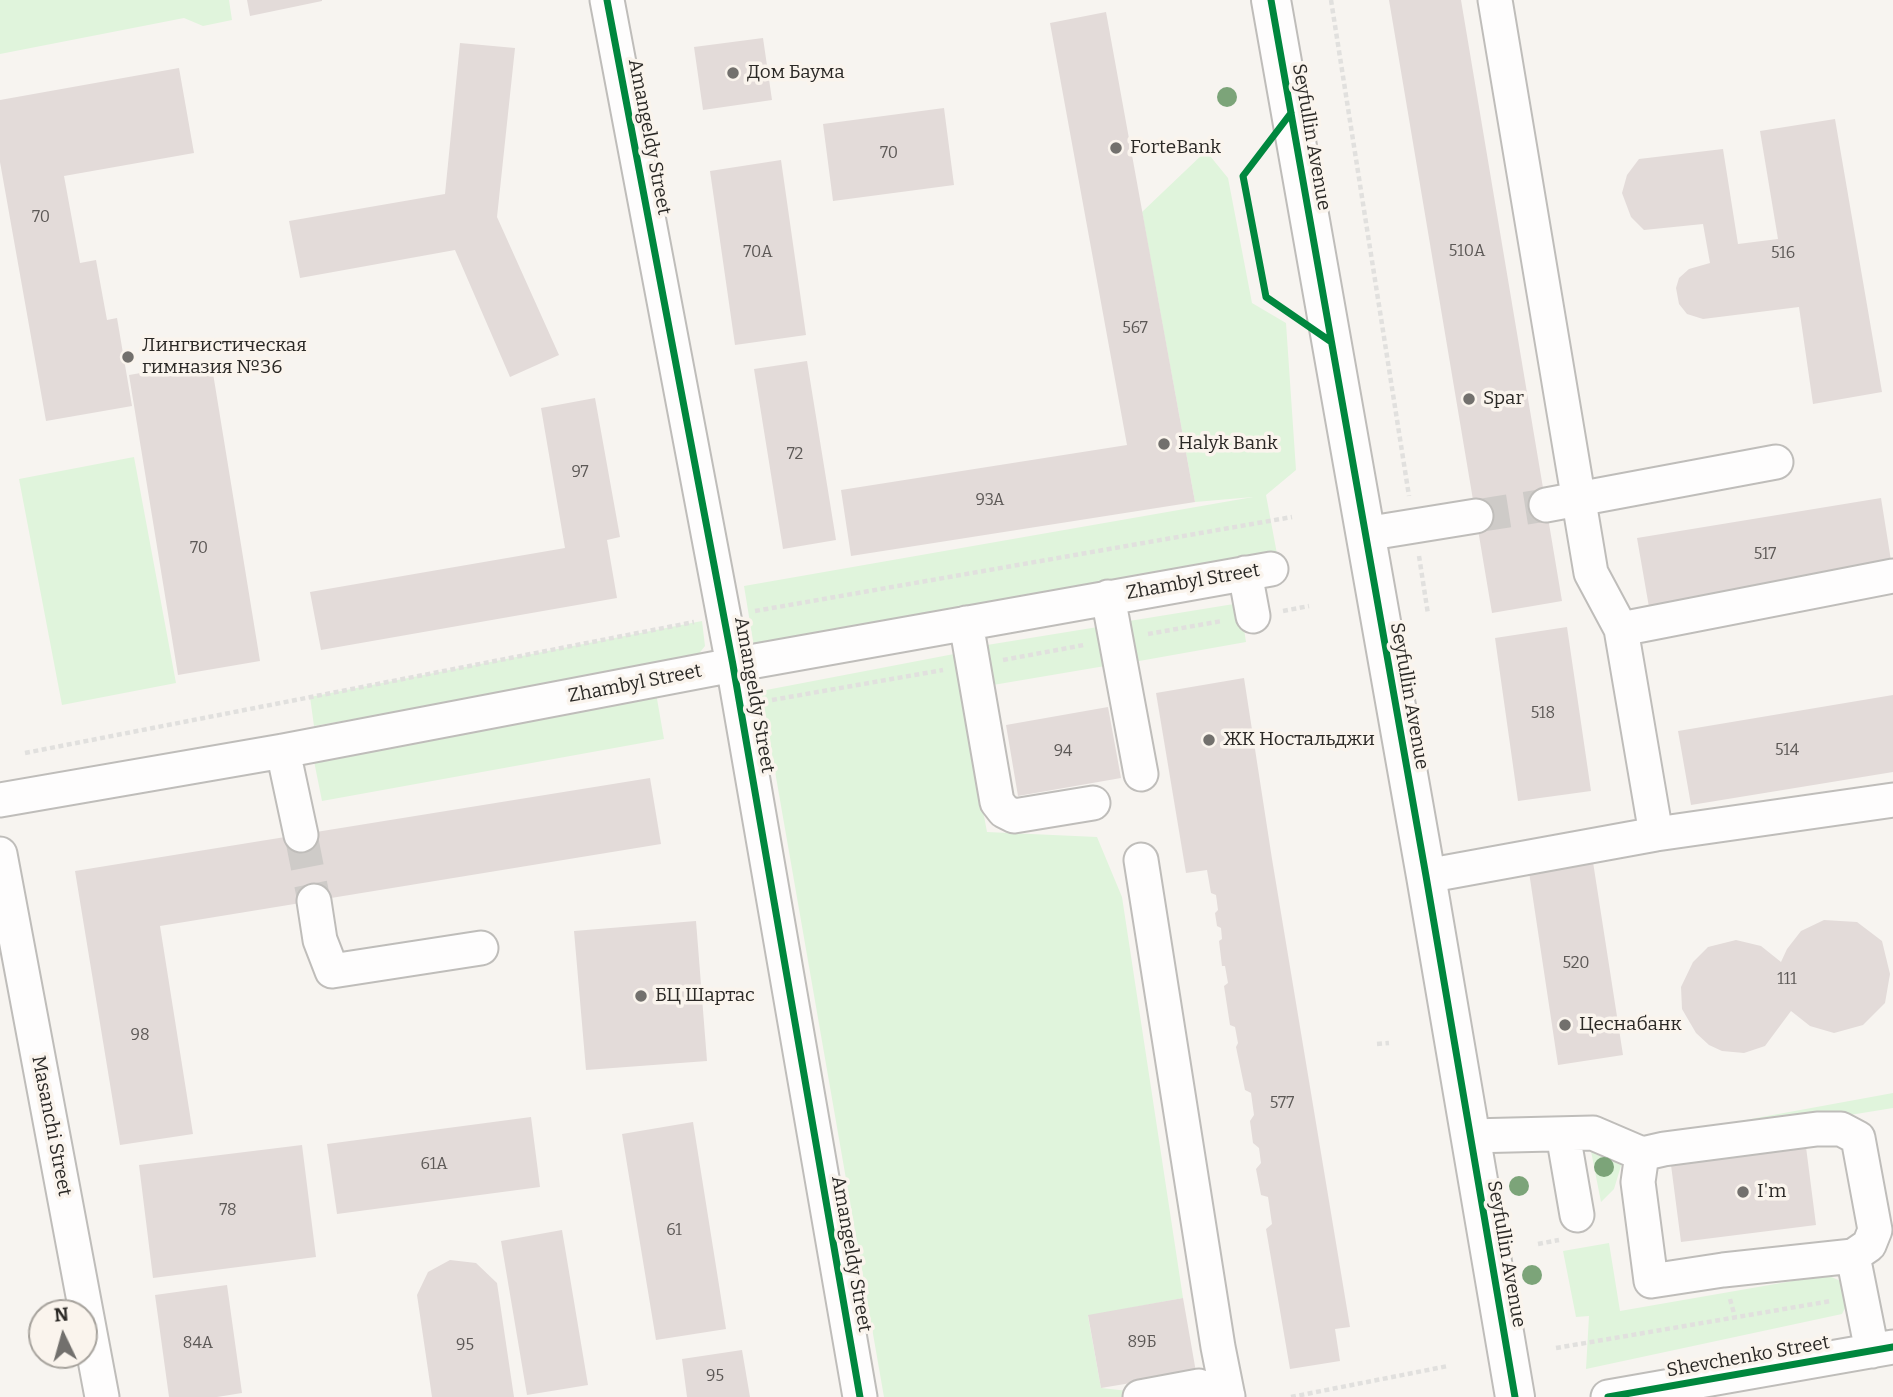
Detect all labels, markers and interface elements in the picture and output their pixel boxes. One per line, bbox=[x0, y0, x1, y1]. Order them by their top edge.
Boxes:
street label: Amangeldy Street bbox=[623, 57, 675, 217]
place label: Дом Баума bbox=[747, 62, 845, 84]
street label: Seyfullin Avenue bbox=[1287, 62, 1335, 212]
marker: Дом Баума bbox=[725, 65, 741, 81]
place label: ForteBank bbox=[1130, 137, 1221, 159]
marker: ForteBank bbox=[1108, 140, 1124, 156]
house number: 70 bbox=[880, 144, 898, 164]
house number: 70 bbox=[32, 208, 50, 228]
house number: 510А bbox=[1449, 242, 1485, 262]
house number: 70А bbox=[743, 243, 773, 263]
house number: 516 bbox=[1771, 244, 1795, 264]
house number: 567 bbox=[1122, 319, 1148, 339]
place label: Лингвистическая гимназия №36 bbox=[142, 335, 307, 379]
marker: Лингвистическая гимназия №36 bbox=[120, 349, 136, 365]
place label: Spar bbox=[1483, 388, 1524, 410]
marker: Spar bbox=[1461, 391, 1477, 407]
place label: Halyk Bank bbox=[1178, 433, 1278, 455]
marker: Halyk Bank bbox=[1156, 436, 1172, 452]
house number: 72 bbox=[787, 445, 803, 465]
house number: 97 bbox=[571, 463, 589, 483]
house number: 93А bbox=[976, 491, 1004, 511]
house number: 70 bbox=[190, 539, 208, 559]
house number: 517 bbox=[1754, 545, 1776, 565]
street label: Zhambyl Street bbox=[1124, 559, 1262, 605]
street label: Amangeldy Street bbox=[729, 615, 779, 775]
street label: Seyfullin Avenue bbox=[1385, 621, 1433, 771]
street label: Zhambyl Street bbox=[566, 660, 704, 708]
house number: 518 bbox=[1531, 704, 1555, 724]
place label: ЖК Ностальджи bbox=[1223, 729, 1375, 751]
marker: ЖК Ностальджи bbox=[1201, 732, 1217, 748]
house number: 514 bbox=[1775, 741, 1799, 761]
house number: 94 bbox=[1054, 742, 1072, 762]
house number: 520 bbox=[1562, 954, 1590, 974]
house number: 111 bbox=[1777, 970, 1797, 990]
place label: БЦ Шартас bbox=[655, 985, 755, 1007]
marker: БЦ Шартас bbox=[633, 988, 649, 1004]
place label: Цеснабанк bbox=[1579, 1014, 1682, 1036]
marker: Цеснабанк bbox=[1557, 1017, 1573, 1033]
house number: 98 bbox=[131, 1026, 149, 1046]
street label: Masanchi Street bbox=[26, 1054, 76, 1198]
house number: 577 bbox=[1270, 1094, 1294, 1114]
house number: 61А bbox=[420, 1155, 448, 1175]
street label: Amangeldy Street bbox=[826, 1174, 876, 1334]
street label: Seyfullin Avenue bbox=[1482, 1179, 1530, 1329]
place label: I'm bbox=[1757, 1181, 1786, 1203]
marker: I'm bbox=[1735, 1184, 1751, 1200]
house number: 78 bbox=[219, 1201, 237, 1221]
house number: 61 bbox=[666, 1221, 682, 1241]
north arrow bbox=[28, 1299, 98, 1369]
text: N bbox=[53, 1302, 70, 1327]
street label: Shevchenko Street bbox=[1665, 1331, 1831, 1383]
house number: 89Б bbox=[1127, 1333, 1157, 1353]
house number: 84А bbox=[183, 1334, 213, 1354]
house number: 95 bbox=[456, 1336, 474, 1356]
house number: 95 bbox=[706, 1367, 724, 1387]

